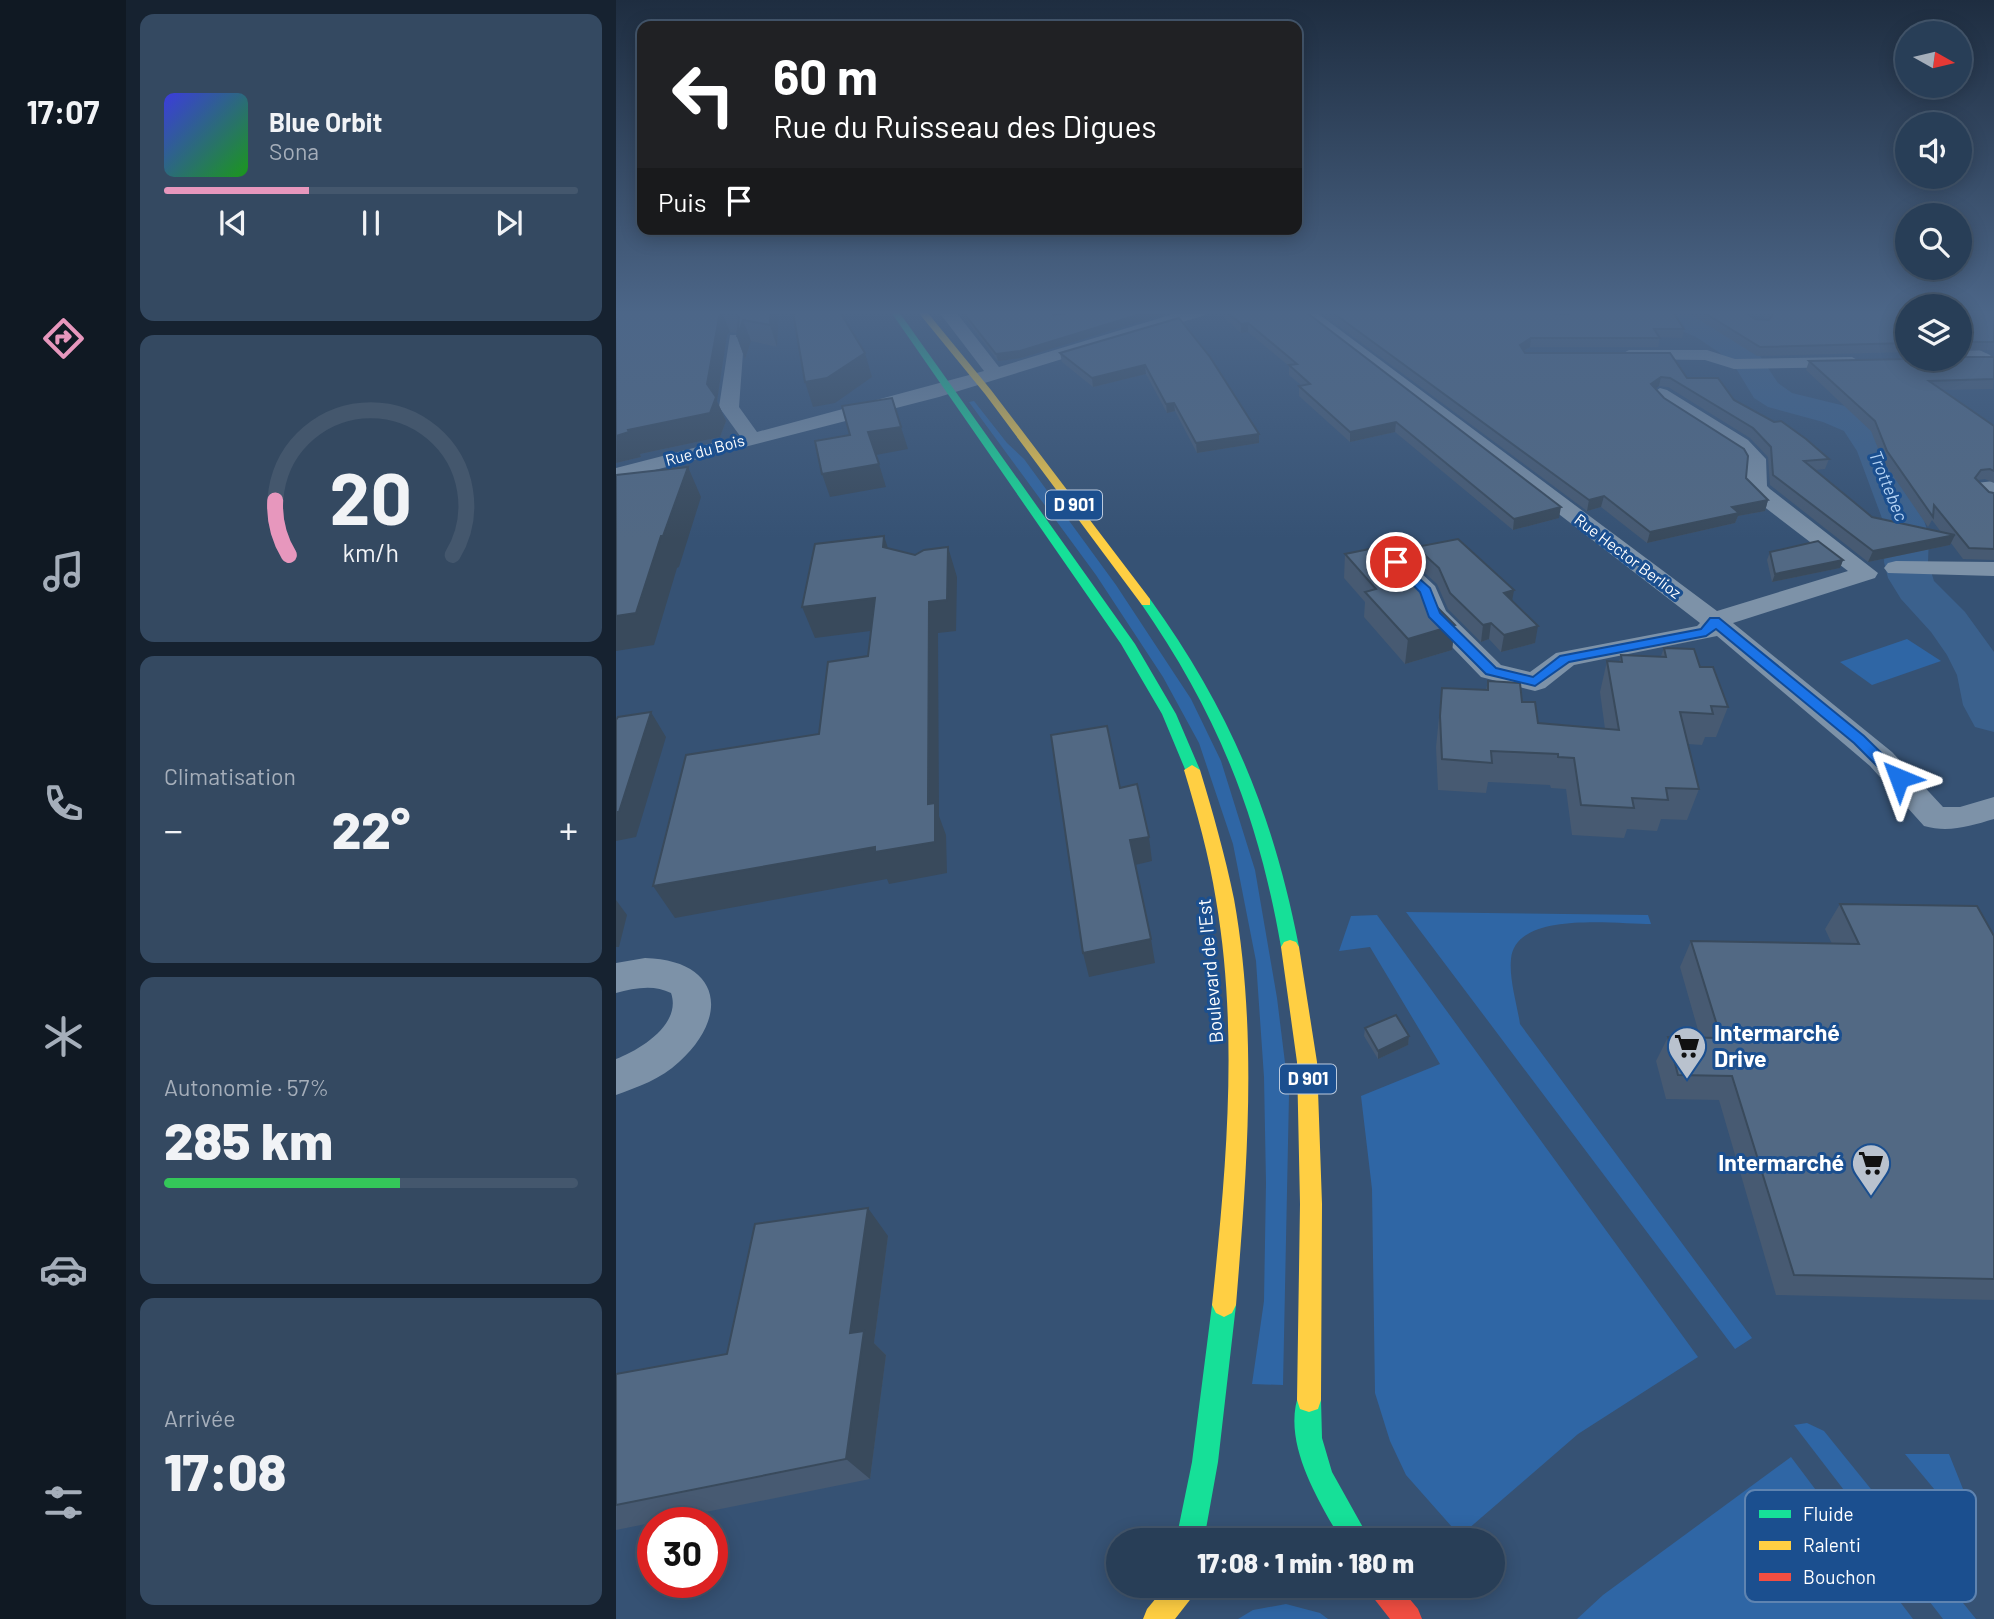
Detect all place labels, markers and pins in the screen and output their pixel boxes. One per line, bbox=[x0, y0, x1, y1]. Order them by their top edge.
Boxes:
pin bbox=[1366, 532, 1426, 592]
place label: Intermarché Drive bbox=[1714, 1018, 1840, 1072]
supermarket icon: Intermarché Drive bbox=[1666, 1025, 1708, 1080]
supermarket icon: Intermarché bbox=[1850, 1142, 1892, 1197]
place label: Intermarché bbox=[1718, 1148, 1844, 1176]

